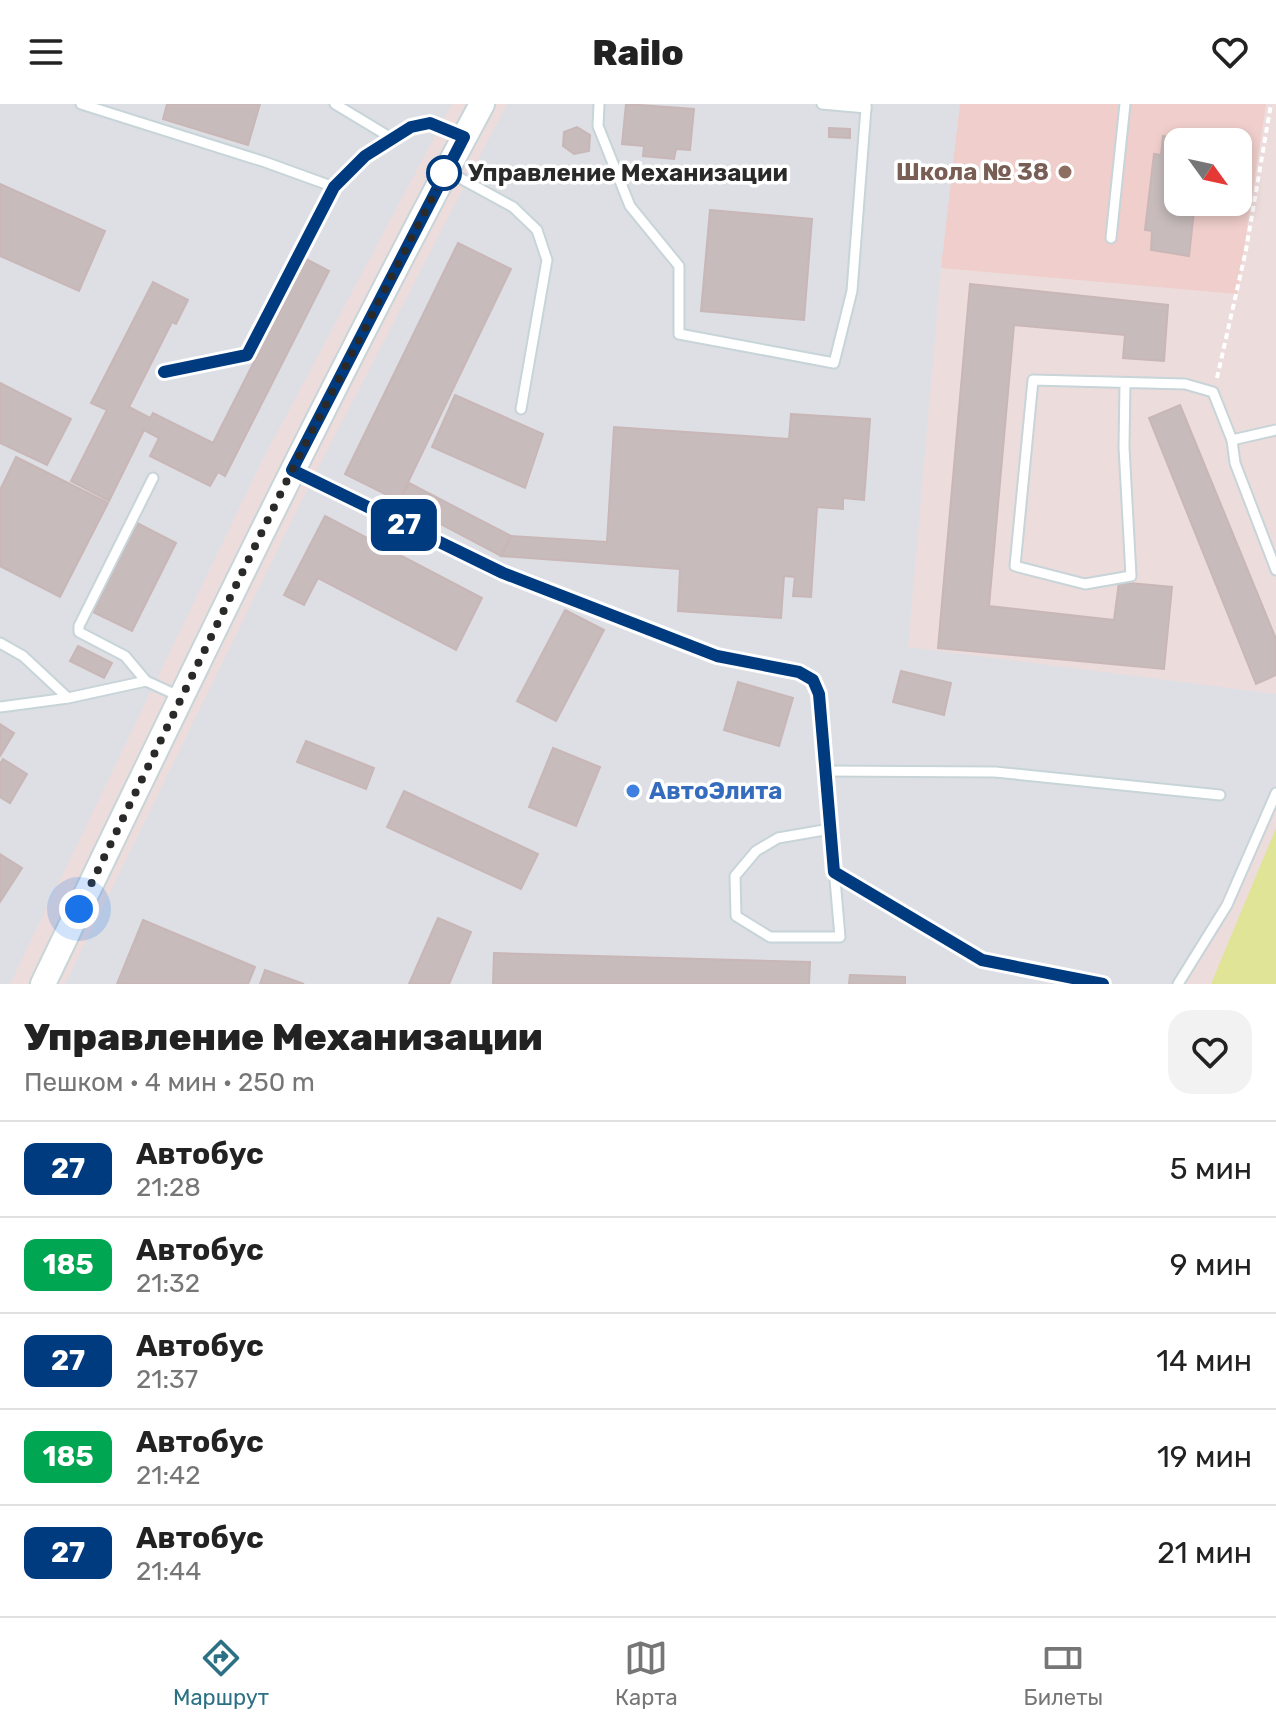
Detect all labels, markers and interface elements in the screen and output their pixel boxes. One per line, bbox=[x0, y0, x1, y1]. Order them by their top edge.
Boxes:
icon: menu bbox=[24, 30, 68, 74]
icon: heart bbox=[1208, 30, 1252, 74]
text: Railo bbox=[592, 31, 684, 74]
north arrow bbox=[1164, 128, 1252, 216]
map controls bbox=[1164, 128, 1252, 216]
marker: Управление Механизации bbox=[427, 156, 461, 190]
place label: Школа № 38 bbox=[896, 158, 1049, 186]
place label: Управление Механизации bbox=[468, 159, 788, 187]
marker: Школа № 38 bbox=[1056, 163, 1074, 181]
line badge: 27 bbox=[368, 499, 440, 551]
text: 27 bbox=[387, 508, 421, 541]
place label: АвтоЭлита bbox=[649, 777, 782, 805]
marker: АвтоЭлита bbox=[624, 782, 642, 800]
your location bbox=[59, 889, 99, 929]
button: heart bbox=[1168, 1010, 1252, 1094]
text: Управление Механизации bbox=[24, 1014, 542, 1060]
text: Пешком · 4 мин · 250 m bbox=[24, 1067, 315, 1098]
text: Автобус bbox=[136, 1136, 264, 1172]
text: 5 мин bbox=[1170, 1151, 1252, 1187]
text: 27 bbox=[51, 1152, 85, 1185]
text: 21:28 bbox=[136, 1172, 201, 1203]
text: Автобус bbox=[136, 1232, 264, 1268]
text: 9 мин bbox=[1170, 1247, 1252, 1283]
text: 185 bbox=[43, 1248, 93, 1281]
text: 21:32 bbox=[136, 1268, 200, 1299]
text: Автобус bbox=[136, 1328, 264, 1364]
text: 14 мин bbox=[1156, 1343, 1252, 1379]
text: 27 bbox=[51, 1344, 85, 1377]
text: 21:37 bbox=[136, 1364, 198, 1395]
text: Автобус bbox=[136, 1424, 264, 1460]
text: 19 мин bbox=[1157, 1439, 1252, 1475]
text: 185 bbox=[43, 1440, 93, 1473]
text: 21:42 bbox=[136, 1460, 200, 1491]
text: Автобус bbox=[136, 1520, 264, 1556]
text: 21 мин bbox=[1157, 1535, 1252, 1571]
text: 27 bbox=[51, 1536, 85, 1569]
text: 21:44 bbox=[136, 1556, 201, 1587]
tab: Маршрут bbox=[173, 1636, 269, 1711]
tab: Карта bbox=[615, 1636, 678, 1711]
tab: Билеты bbox=[1024, 1636, 1103, 1711]

